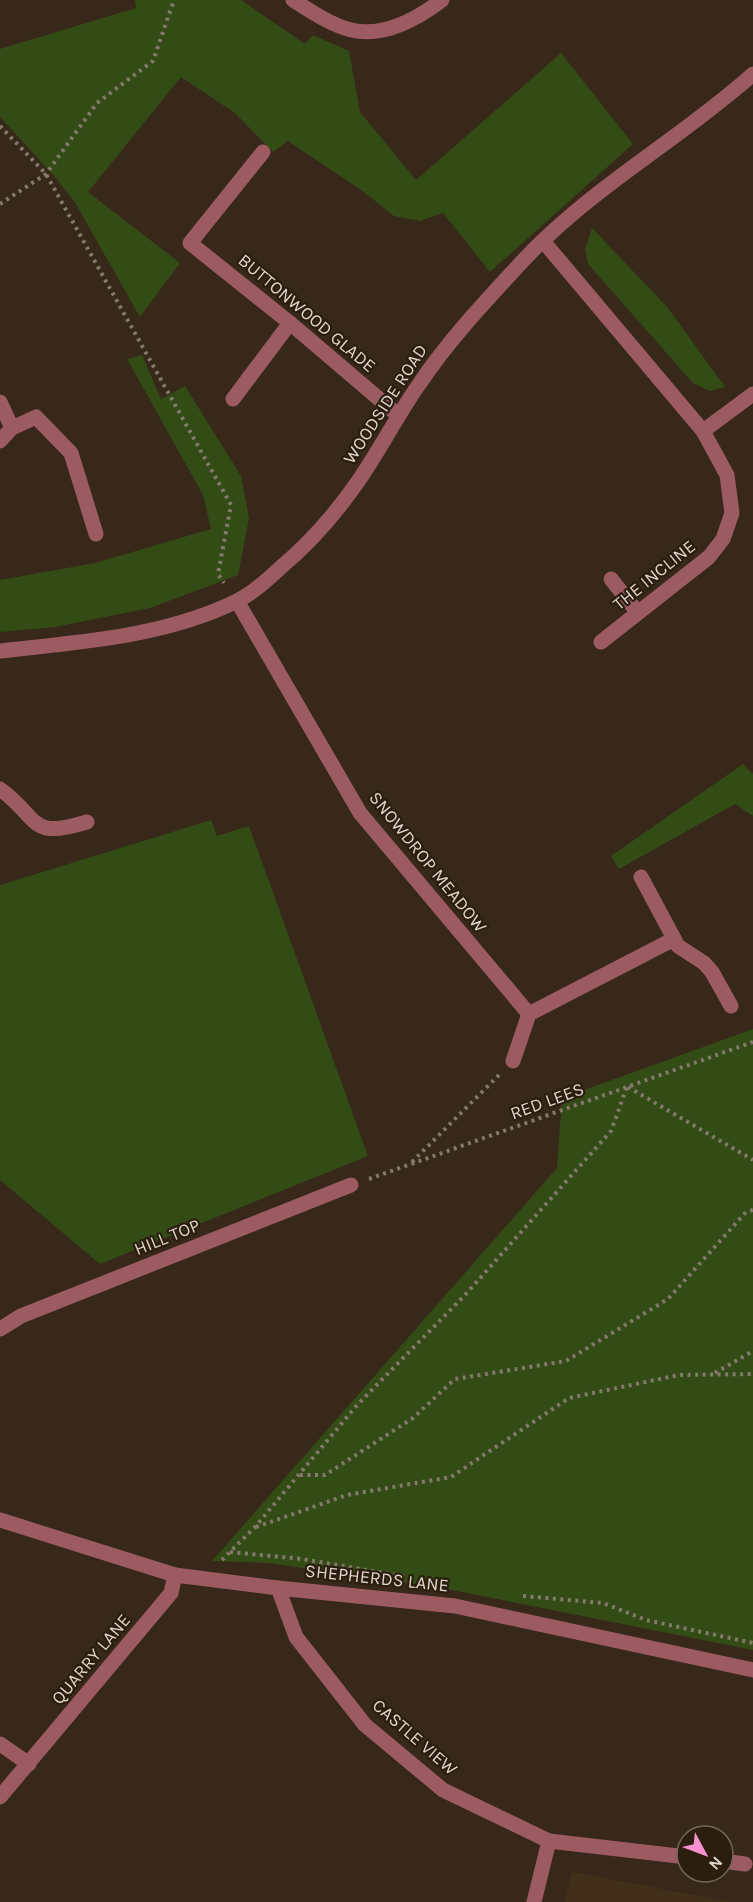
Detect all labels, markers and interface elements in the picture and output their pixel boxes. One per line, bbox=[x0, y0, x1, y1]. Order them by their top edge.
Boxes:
street label: BUTTONWOOD GLADE bbox=[234, 249, 380, 377]
street label: WOODSIDE ROAD bbox=[338, 340, 432, 468]
street label: THE INCLINE bbox=[608, 535, 700, 615]
street label: SNOWDROP MEADOW bbox=[364, 787, 492, 937]
street label: RED LEES bbox=[507, 1078, 587, 1124]
street label: HILL TOP bbox=[131, 1214, 203, 1260]
street label: SHEPHERDS LANE bbox=[304, 1560, 450, 1596]
street label: QUARRY LANE bbox=[47, 1609, 135, 1709]
street label: CASTLE VIEW bbox=[368, 1694, 462, 1780]
north arrow bbox=[675, 1824, 735, 1884]
text: N bbox=[705, 1853, 727, 1874]

